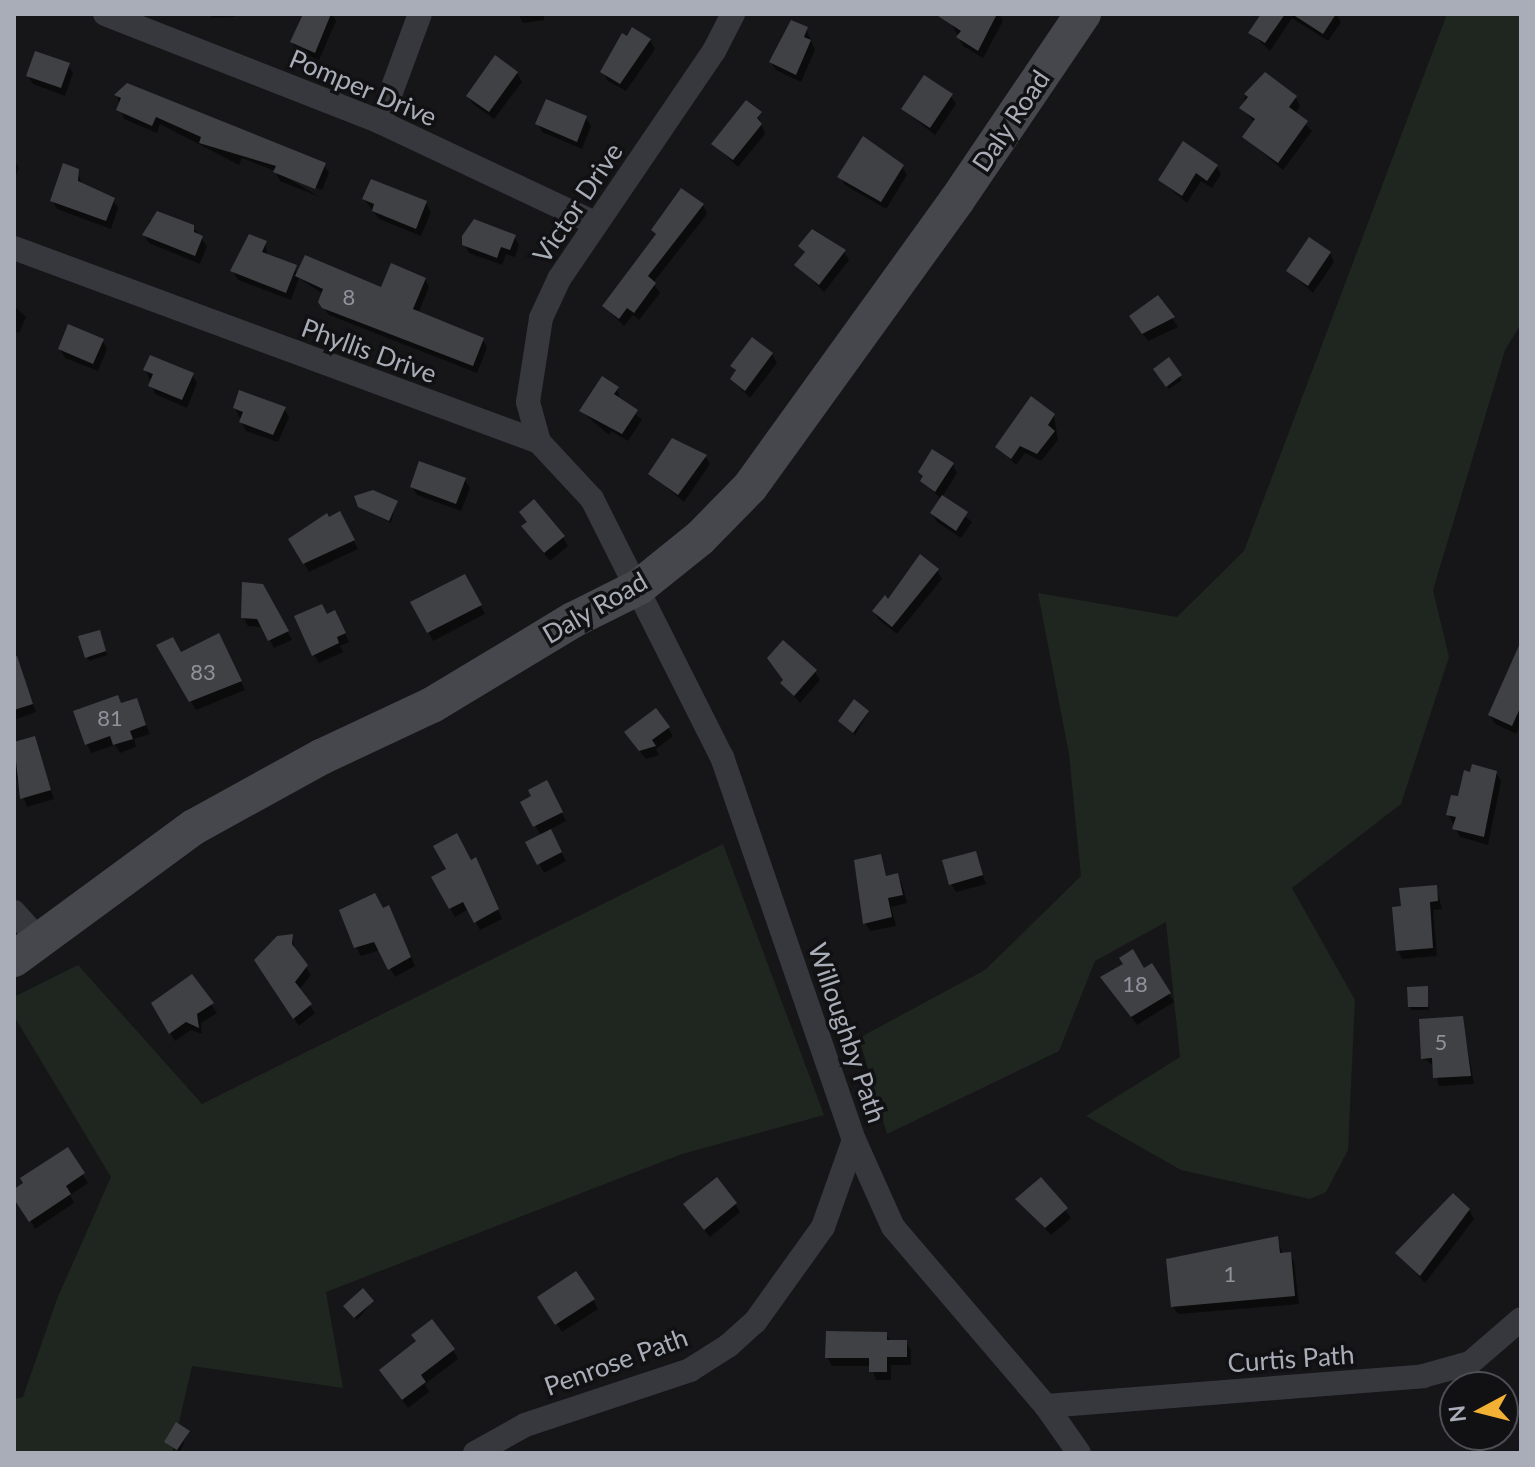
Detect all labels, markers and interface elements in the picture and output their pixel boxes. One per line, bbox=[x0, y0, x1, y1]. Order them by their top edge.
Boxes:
street label: Pomper Drive bbox=[284, 43, 442, 133]
street label: Daly Road bbox=[966, 64, 1056, 178]
street label: Victor Drive bbox=[526, 137, 630, 269]
house number: 8 bbox=[343, 284, 355, 310]
street label: Phyllis Drive bbox=[297, 312, 441, 390]
street label: Daly Road bbox=[537, 565, 653, 651]
house number: 83 bbox=[190, 659, 216, 685]
house number: 81 bbox=[97, 705, 123, 731]
street label: Willoughby Path bbox=[802, 939, 892, 1127]
house number: 18 bbox=[1122, 971, 1148, 997]
house number: 5 bbox=[1435, 1029, 1447, 1055]
house number: 1 bbox=[1224, 1261, 1236, 1287]
street label: Penrose Path bbox=[540, 1322, 692, 1402]
street label: Curtis Path bbox=[1227, 1339, 1355, 1379]
north arrow bbox=[1439, 1371, 1519, 1451]
text: N bbox=[1442, 1404, 1471, 1424]

